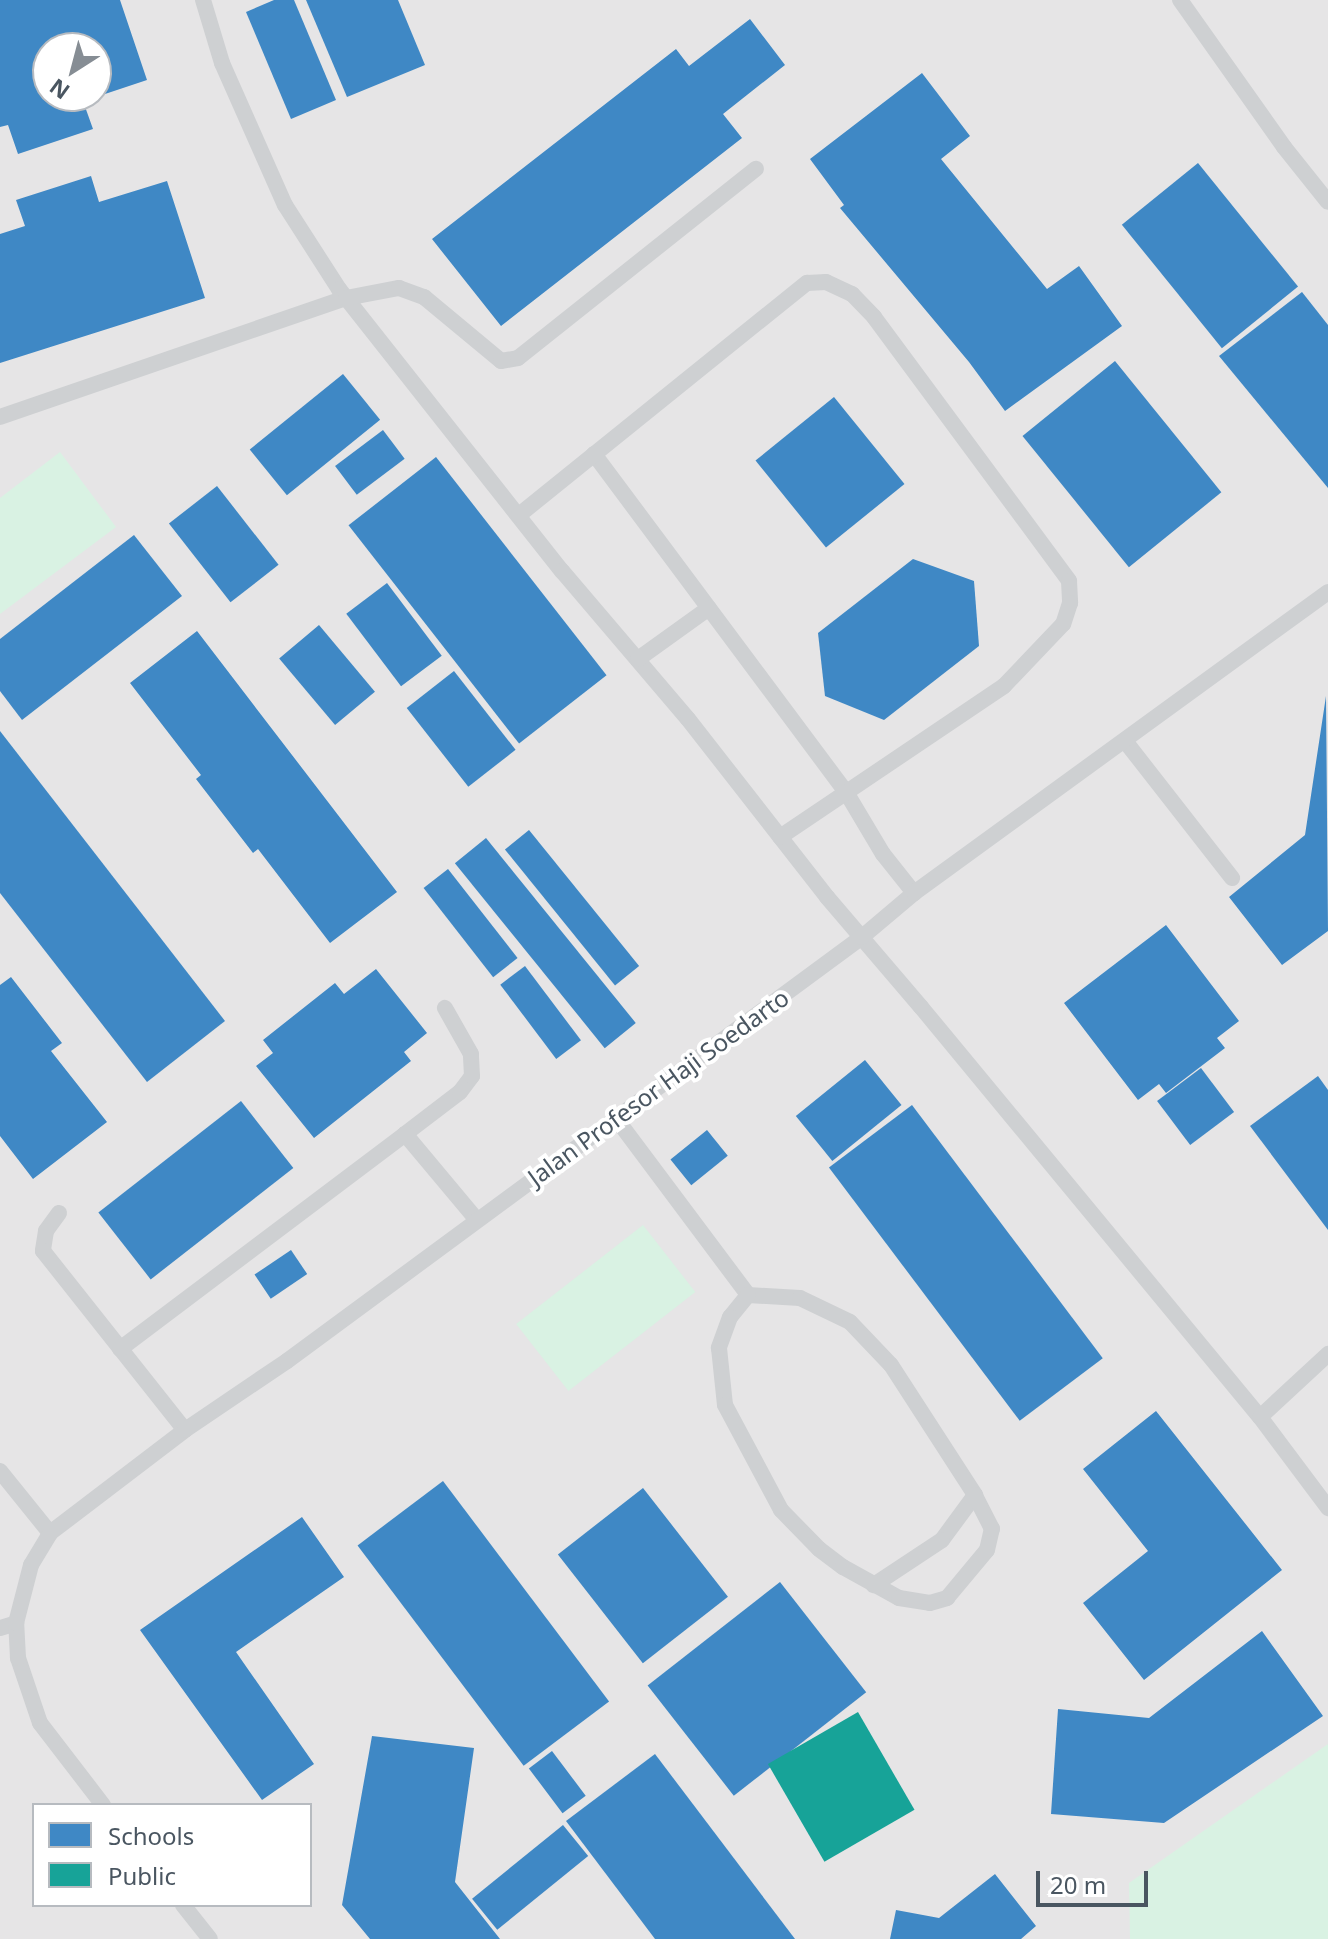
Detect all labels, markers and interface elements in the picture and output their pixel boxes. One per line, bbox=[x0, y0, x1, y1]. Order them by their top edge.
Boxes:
north arrow bbox=[32, 32, 112, 112]
text: N bbox=[43, 72, 75, 107]
street label: Jalan Profesor Haji Soedarto bbox=[522, 983, 794, 1191]
legend bbox=[32, 1803, 312, 1907]
text: Schools bbox=[108, 1819, 194, 1852]
scale bar bbox=[1040, 1855, 1152, 1905]
text: Public bbox=[108, 1859, 176, 1892]
text: 20 m bbox=[1050, 1868, 1106, 1901]

